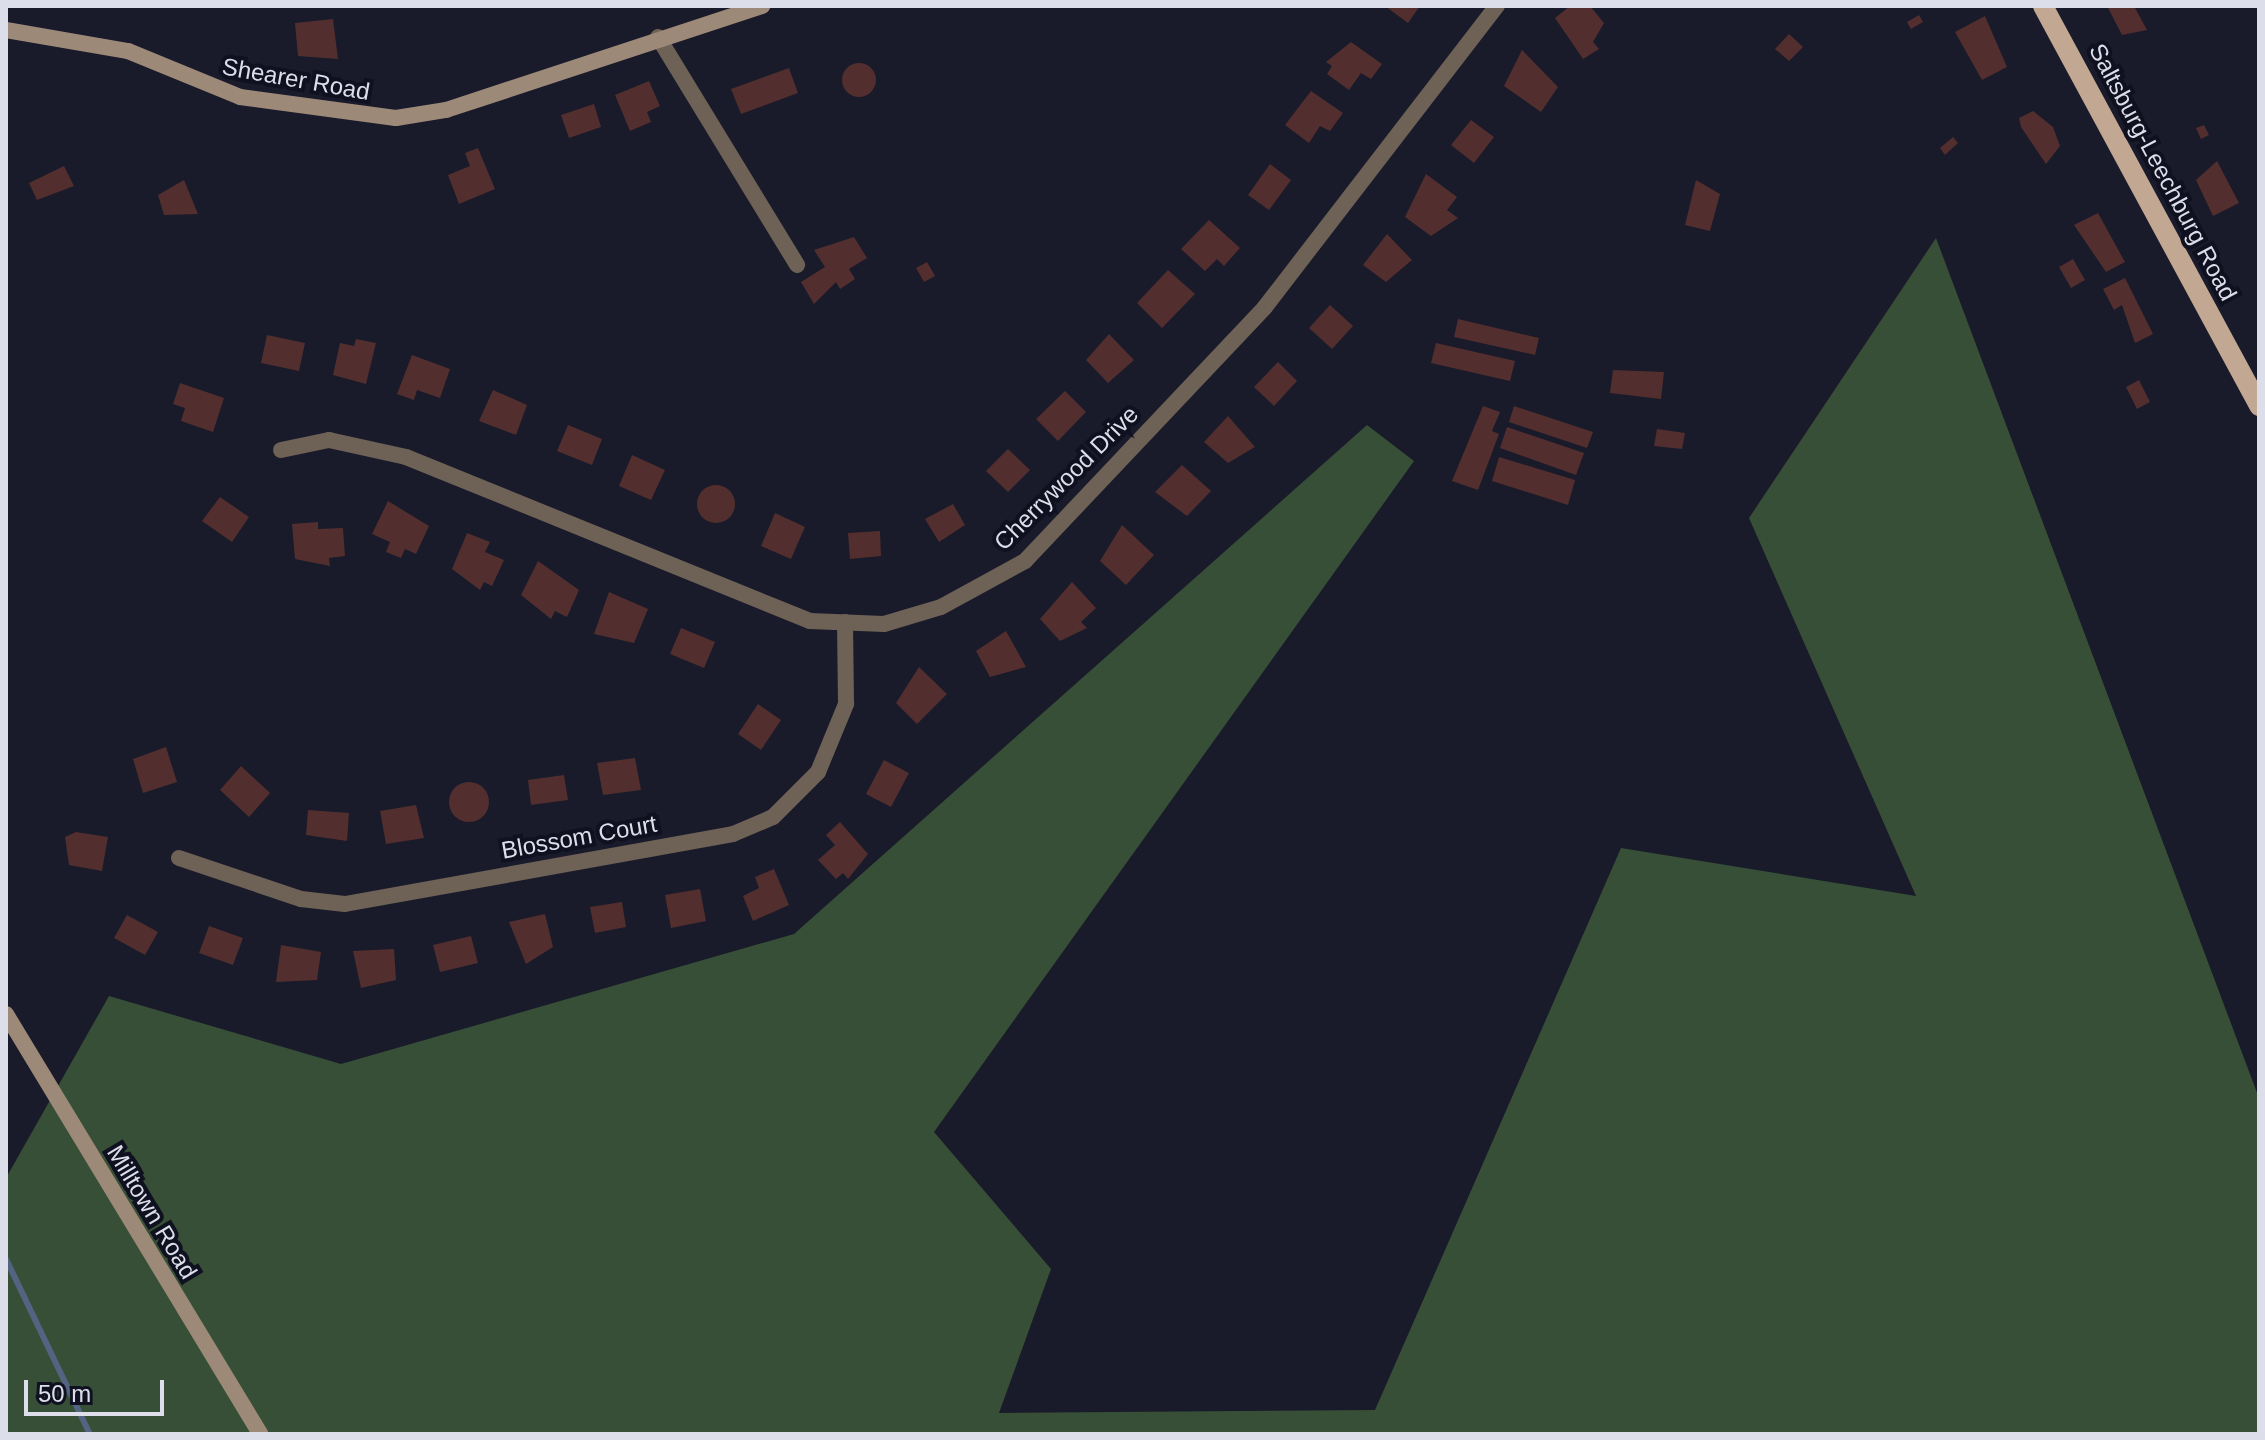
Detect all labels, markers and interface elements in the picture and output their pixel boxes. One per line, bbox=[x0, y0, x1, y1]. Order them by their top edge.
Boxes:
street label: Saltsburg-Leechburg Road bbox=[2083, 39, 2243, 305]
street label: Shearer Road bbox=[220, 52, 372, 106]
street label: Cherrywood Drive bbox=[988, 400, 1144, 556]
street label: Blossom Court bbox=[499, 809, 659, 865]
street label: Milltown Road bbox=[101, 1140, 203, 1284]
scale bar bbox=[28, 1364, 168, 1414]
text: 50 m bbox=[38, 1380, 91, 1407]

